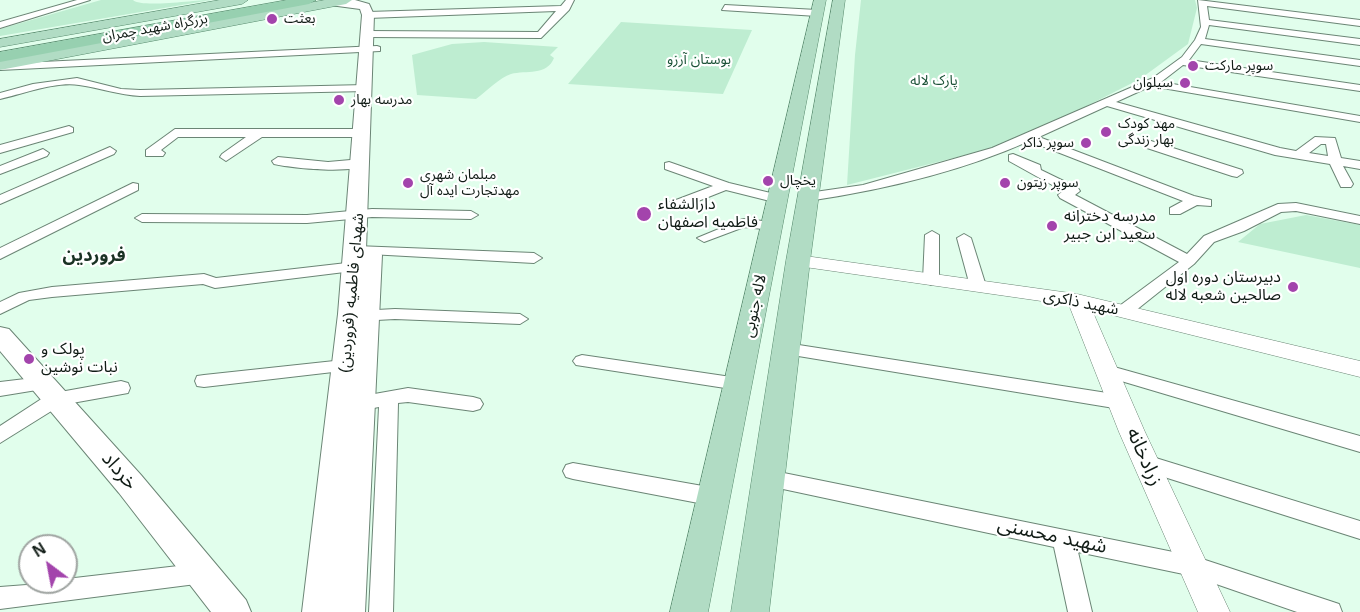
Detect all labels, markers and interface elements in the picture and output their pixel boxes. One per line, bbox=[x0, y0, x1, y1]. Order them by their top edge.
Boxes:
street label: بزرگراه شهید چمران bbox=[101, 10, 209, 46]
place label: بعثت bbox=[284, 11, 316, 27]
marker: بعثت bbox=[265, 12, 279, 26]
park label: بوستان آرزو bbox=[667, 52, 731, 68]
place label: سوپر مارکت bbox=[1205, 58, 1273, 74]
marker: سوپر مارکت bbox=[1186, 59, 1200, 73]
park label: پارک لاله bbox=[910, 73, 958, 89]
place label: سیلوان bbox=[1133, 75, 1173, 91]
marker: سیلوان bbox=[1178, 76, 1192, 90]
place label: مدرسه بهار bbox=[351, 92, 412, 108]
marker: مدرسه بهار bbox=[332, 93, 346, 107]
place label: مهد کودک بهار زندگی bbox=[1118, 116, 1175, 148]
marker: مهد کودک بهار زندگی bbox=[1099, 125, 1113, 139]
place label: سوپر ذاکر bbox=[1021, 135, 1074, 151]
marker: سوپر ذاکر bbox=[1079, 136, 1093, 150]
place label: مبلمان شهری مهدتجارت ایده آل bbox=[420, 167, 520, 200]
place label: یخچال bbox=[780, 173, 816, 189]
marker: یخچال bbox=[761, 174, 775, 188]
place label: سوپر زیتون bbox=[1017, 175, 1079, 191]
marker: مبلمان شهری مهدتجارت ایده آل bbox=[401, 176, 415, 190]
marker: سوپر زیتون bbox=[998, 176, 1012, 190]
place label: دارالشفاء فاطمیه اصفهان bbox=[658, 195, 758, 233]
marker: دارالشفاء فاطمیه اصفهان bbox=[635, 205, 653, 223]
place label: مدرسه دخترانه سعید ابن جبیر bbox=[1064, 207, 1156, 245]
street label: شهدای فاطمیه (فروردین) bbox=[335, 212, 369, 374]
marker: مدرسه دخترانه سعید ابن جبیر bbox=[1045, 219, 1059, 233]
district label: فروردین bbox=[62, 245, 126, 267]
place label: دبیرستان دوره اول صالحین شعبه لاله bbox=[1166, 268, 1281, 306]
street label: لاله جنوبی bbox=[739, 273, 771, 339]
marker: دبیرستان دوره اول صالحین شعبه لاله bbox=[1286, 280, 1300, 294]
street label: شهید ذاکری bbox=[1042, 286, 1120, 320]
place label: پولک و نبات نوشین bbox=[41, 340, 118, 378]
marker: پولک و نبات نوشین bbox=[22, 352, 36, 366]
street label: زرادخانه bbox=[1121, 424, 1167, 490]
street label: خرداد bbox=[96, 447, 142, 495]
street label: شهید محسنی bbox=[995, 513, 1109, 559]
north arrow bbox=[18, 534, 78, 594]
text: N bbox=[30, 540, 49, 560]

